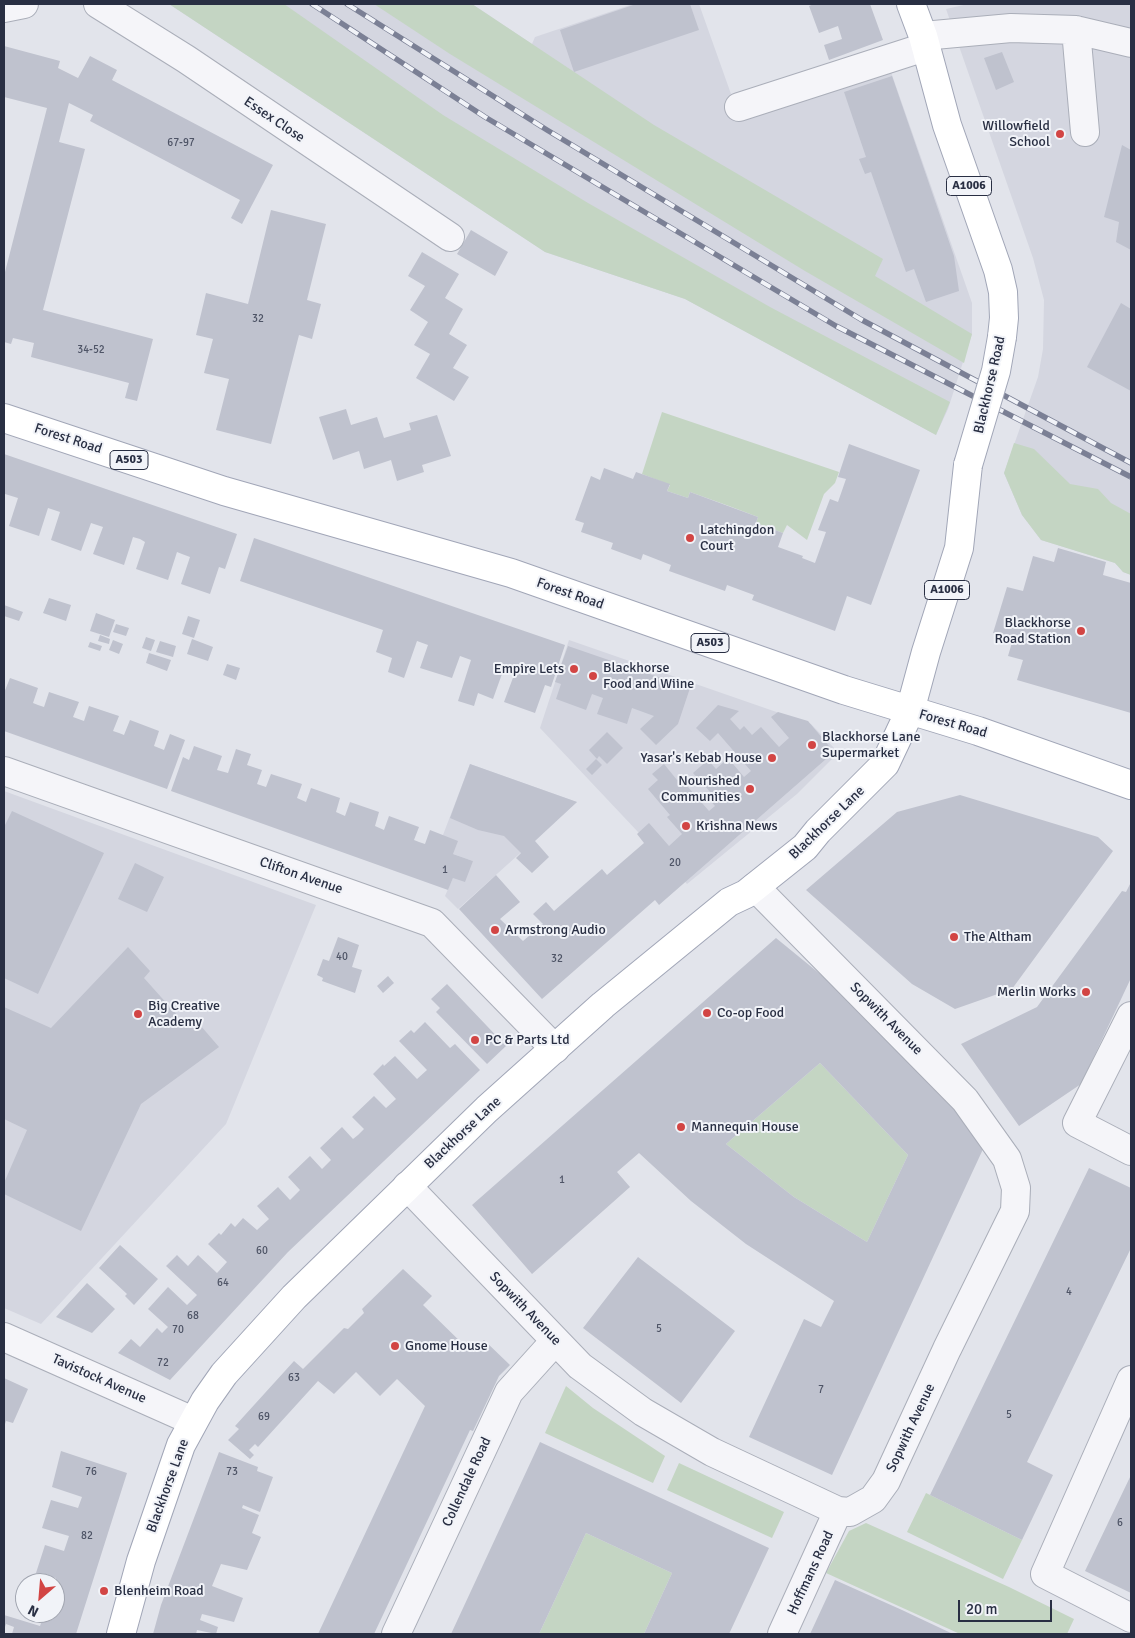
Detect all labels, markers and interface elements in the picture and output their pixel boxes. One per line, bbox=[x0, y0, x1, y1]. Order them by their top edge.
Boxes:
street label: Essex Close bbox=[240, 94, 308, 146]
place label: Willowfield School bbox=[982, 118, 1050, 150]
marker: Willowfield School bbox=[1054, 128, 1066, 140]
house number: 67-97 bbox=[167, 136, 195, 150]
road number: A1006 bbox=[946, 177, 992, 196]
house number: 32 bbox=[252, 312, 264, 326]
street label: Blackhorse Road bbox=[971, 335, 1009, 435]
house number: 34-52 bbox=[77, 343, 105, 357]
street label: Forest Road bbox=[32, 420, 104, 458]
road number: A503 bbox=[110, 450, 148, 470]
place label: Latchingdon Court bbox=[700, 522, 774, 554]
marker: Latchingdon Court bbox=[684, 532, 696, 544]
street label: Forest Road bbox=[534, 575, 606, 613]
road number: A1006 bbox=[924, 580, 970, 600]
place label: Blackhorse Road Station bbox=[995, 615, 1071, 648]
marker: Blackhorse Road Station bbox=[1075, 625, 1087, 637]
road number: A503 bbox=[691, 634, 729, 652]
place label: Blackhorse Food and Wiine bbox=[603, 660, 694, 692]
place label: Empire Lets bbox=[494, 661, 564, 677]
marker: Empire Lets bbox=[568, 663, 580, 675]
marker: Blackhorse Food and Wiine bbox=[587, 670, 599, 682]
street label: Forest Road bbox=[917, 706, 989, 742]
place label: Blackhorse Lane Supermarket bbox=[822, 729, 920, 762]
marker: Blackhorse Lane Supermarket bbox=[806, 739, 818, 751]
place label: Yasar's Kebab House bbox=[640, 750, 762, 766]
marker: Yasar's Kebab House bbox=[766, 752, 778, 764]
place label: Nourished Communities bbox=[661, 773, 740, 806]
marker: Nourished Communities bbox=[744, 783, 756, 795]
street label: Blackhorse Lane bbox=[786, 783, 868, 863]
place label: Krishna News bbox=[696, 818, 778, 834]
marker: Krishna News bbox=[680, 820, 692, 832]
street label: Clifton Avenue bbox=[257, 854, 345, 898]
house number: 20 bbox=[669, 856, 681, 870]
house number: 1 bbox=[442, 863, 448, 877]
place label: Armstrong Audio bbox=[505, 922, 606, 938]
marker: Armstrong Audio bbox=[489, 924, 501, 936]
place label: The Altham bbox=[964, 929, 1032, 945]
marker: The Altham bbox=[948, 931, 960, 943]
house number: 40 bbox=[336, 950, 348, 964]
house number: 32 bbox=[551, 952, 563, 966]
street label: Sopwith Avenue bbox=[846, 979, 926, 1059]
place label: Merlin Works bbox=[997, 984, 1076, 1000]
marker: Merlin Works bbox=[1080, 986, 1092, 998]
place label: Big Creative Academy bbox=[148, 998, 220, 1030]
place label: Co-op Food bbox=[717, 1005, 784, 1021]
marker: Co-op Food bbox=[701, 1007, 713, 1019]
marker: Big Creative Academy bbox=[132, 1008, 144, 1020]
place label: PC & Parts Ltd bbox=[485, 1032, 570, 1048]
marker: PC & Parts Ltd bbox=[469, 1034, 481, 1046]
street label: Blackhorse Lane bbox=[421, 1093, 505, 1173]
place label: Mannequin House bbox=[691, 1119, 799, 1135]
marker: Mannequin House bbox=[675, 1121, 687, 1133]
house number: 1 bbox=[559, 1173, 565, 1187]
house number: 60 bbox=[256, 1244, 268, 1258]
street label: Sopwith Avenue bbox=[486, 1269, 564, 1349]
house number: 64 bbox=[217, 1276, 229, 1290]
house number: 4 bbox=[1066, 1285, 1072, 1299]
house number: 68 bbox=[187, 1309, 199, 1323]
house number: 5 bbox=[656, 1322, 662, 1336]
house number: 70 bbox=[172, 1323, 184, 1337]
place label: Gnome House bbox=[405, 1338, 488, 1354]
marker: Gnome House bbox=[389, 1340, 401, 1352]
street label: Tavistock Avenue bbox=[49, 1351, 149, 1407]
house number: 72 bbox=[157, 1356, 169, 1370]
house number: 63 bbox=[288, 1371, 300, 1385]
street label: Sopwith Avenue bbox=[883, 1381, 939, 1475]
house number: 7 bbox=[818, 1383, 824, 1397]
house number: 5 bbox=[1006, 1408, 1012, 1422]
house number: 69 bbox=[258, 1410, 270, 1424]
street label: Collendale Road bbox=[439, 1435, 495, 1529]
street label: Blackhorse Lane bbox=[143, 1437, 193, 1535]
house number: 76 bbox=[85, 1465, 97, 1479]
house number: 73 bbox=[226, 1465, 238, 1479]
house number: 6 bbox=[1117, 1516, 1123, 1530]
street label: Hoffmans Road bbox=[784, 1528, 838, 1618]
house number: 82 bbox=[81, 1529, 93, 1543]
north arrow bbox=[15, 1573, 65, 1623]
place label: Blenheim Road bbox=[114, 1583, 204, 1599]
marker: Blenheim Road bbox=[98, 1585, 110, 1597]
scale bar bbox=[960, 1590, 1054, 1622]
text: 20 m bbox=[966, 1600, 997, 1618]
text: N bbox=[25, 1601, 42, 1621]

